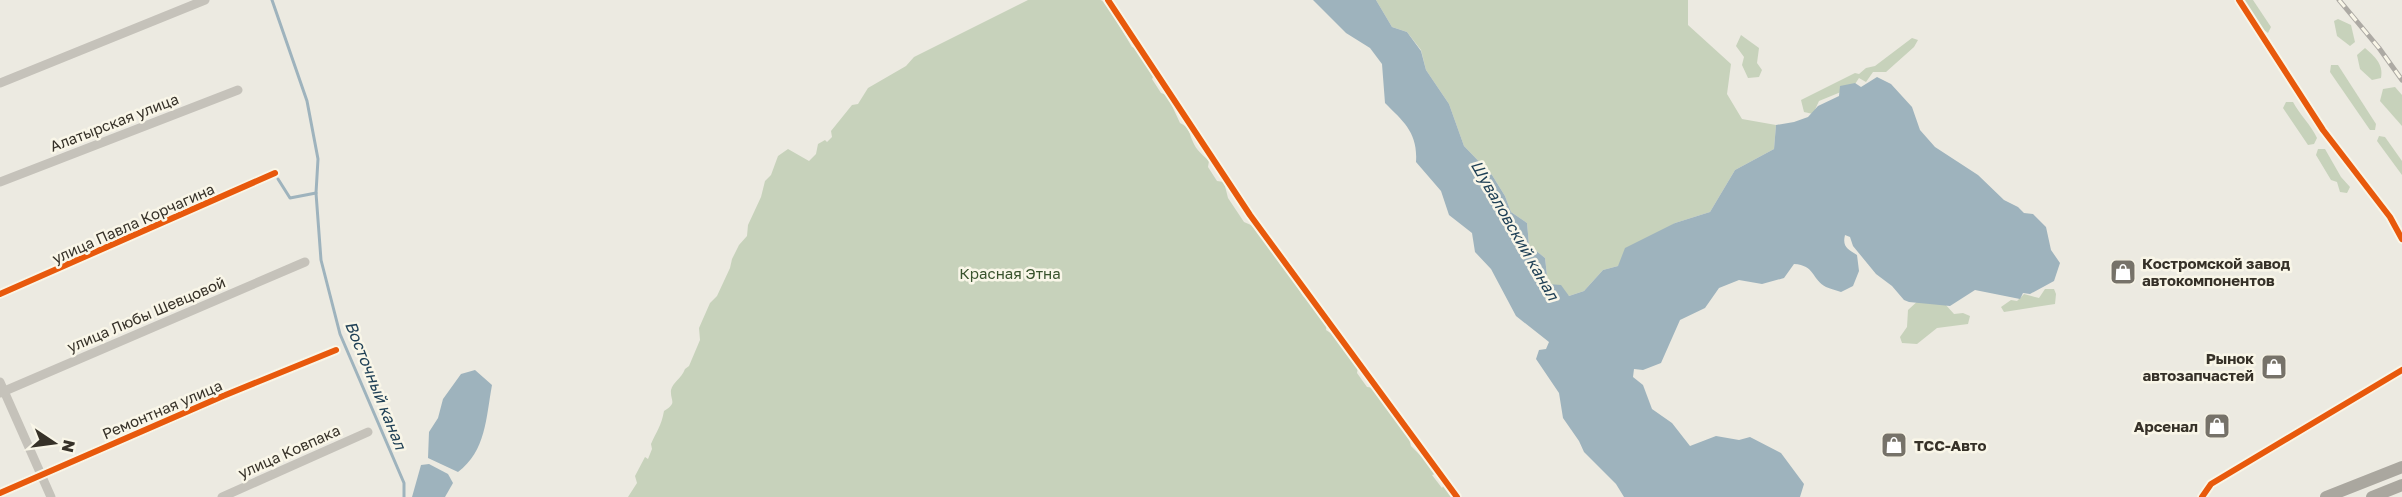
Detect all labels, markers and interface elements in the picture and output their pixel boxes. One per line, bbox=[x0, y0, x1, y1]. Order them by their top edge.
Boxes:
street label: Алатырская улица bbox=[47, 89, 181, 155]
water label: Шуваловский канал bbox=[1467, 156, 1564, 305]
street label: улица Павла Корчагина bbox=[49, 179, 217, 267]
place label: Костромской завод автокомпонентов bbox=[2142, 254, 2291, 289]
shop icon: Костромской завод автокомпонентов bbox=[2108, 257, 2138, 287]
park label: Красная Этна bbox=[959, 264, 1061, 282]
street label: улица Любы Шевцовой bbox=[64, 272, 228, 356]
water label: Восточный канал bbox=[341, 318, 411, 454]
place label: Рынок автозапчастей bbox=[2142, 349, 2254, 384]
shop icon: Рынок автозапчастей bbox=[2259, 352, 2289, 382]
street label: Ремонтная улица bbox=[99, 376, 225, 442]
shop icon: Арсенал bbox=[2202, 411, 2232, 441]
north arrow bbox=[24, 413, 84, 473]
place label: Арсенал bbox=[2134, 417, 2198, 435]
street label: улица Ковпака bbox=[235, 420, 343, 482]
shop icon: ТСС-Авто bbox=[1879, 430, 1909, 460]
place label: ТСС-Авто bbox=[1914, 436, 1986, 454]
text: N bbox=[58, 438, 80, 455]

